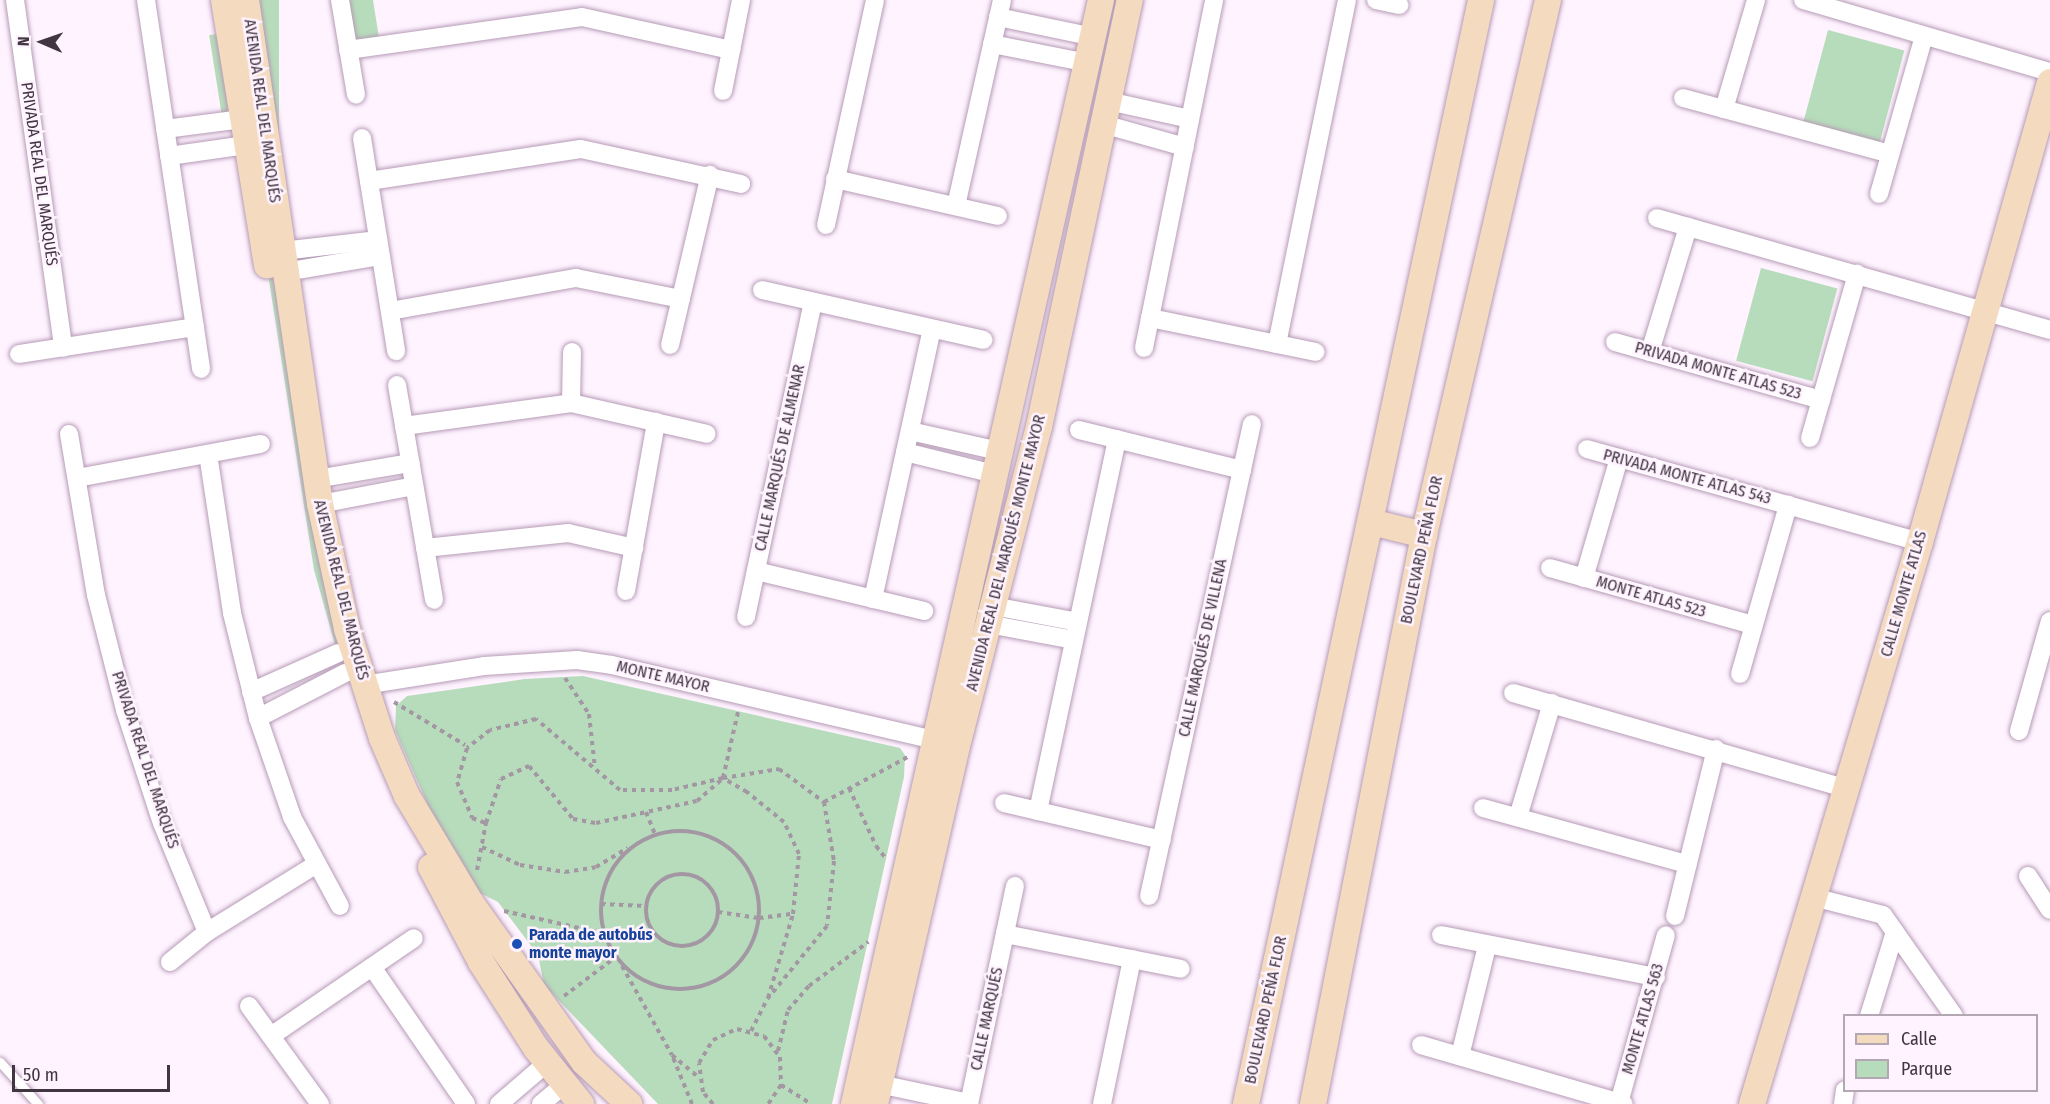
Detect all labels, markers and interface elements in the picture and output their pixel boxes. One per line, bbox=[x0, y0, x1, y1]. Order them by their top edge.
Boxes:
north arrow bbox=[12, 12, 72, 72]
street label: AVENIDA REAL DEL MARQUÉS bbox=[240, 18, 284, 204]
text: N bbox=[14, 36, 33, 46]
street label: PRIVADA REAL DEL MARQUÉS bbox=[17, 81, 61, 267]
street label: PRIVADA MONTE ATLAS 523 bbox=[1633, 338, 1803, 404]
street label: CALLE MARQUÉS DE ALMENAR bbox=[751, 363, 809, 553]
street label: AVENIDA REAL DEL MARQUÉS MONTE MAYOR bbox=[962, 413, 1050, 693]
street label: PRIVADA MONTE ATLAS 543 bbox=[1601, 445, 1773, 509]
street label: BOULEVARD PEÑA FLOR bbox=[1397, 474, 1447, 626]
street label: AVENIDA REAL DEL MARQUÉS bbox=[309, 498, 373, 682]
street label: CALLE MONTE ATLAS bbox=[1877, 529, 1931, 659]
street label: CALLE MARQUÉS DE VILLENA bbox=[1175, 557, 1231, 739]
street label: MONTE ATLAS 523 bbox=[1594, 572, 1708, 622]
street label: MONTE MAYOR bbox=[615, 657, 711, 697]
street label: PRIVADA REAL DEL MARQUÉS bbox=[107, 669, 183, 851]
place label: Parada de autobús monte mayor bbox=[529, 925, 653, 963]
street label: BOULEVARD PEÑA FLOR bbox=[1241, 934, 1291, 1086]
marker: Parada de autobús monte mayor bbox=[510, 937, 524, 951]
street label: MONTE ATLAS 563 bbox=[1618, 961, 1668, 1077]
street label: CALLE MARQUÉS bbox=[967, 966, 1007, 1072]
legend bbox=[1843, 1014, 2038, 1092]
text: Calle bbox=[1901, 1028, 1937, 1050]
scale bar bbox=[15, 1053, 172, 1091]
text: Parque bbox=[1901, 1058, 1952, 1080]
text: 50 m bbox=[23, 1064, 59, 1086]

